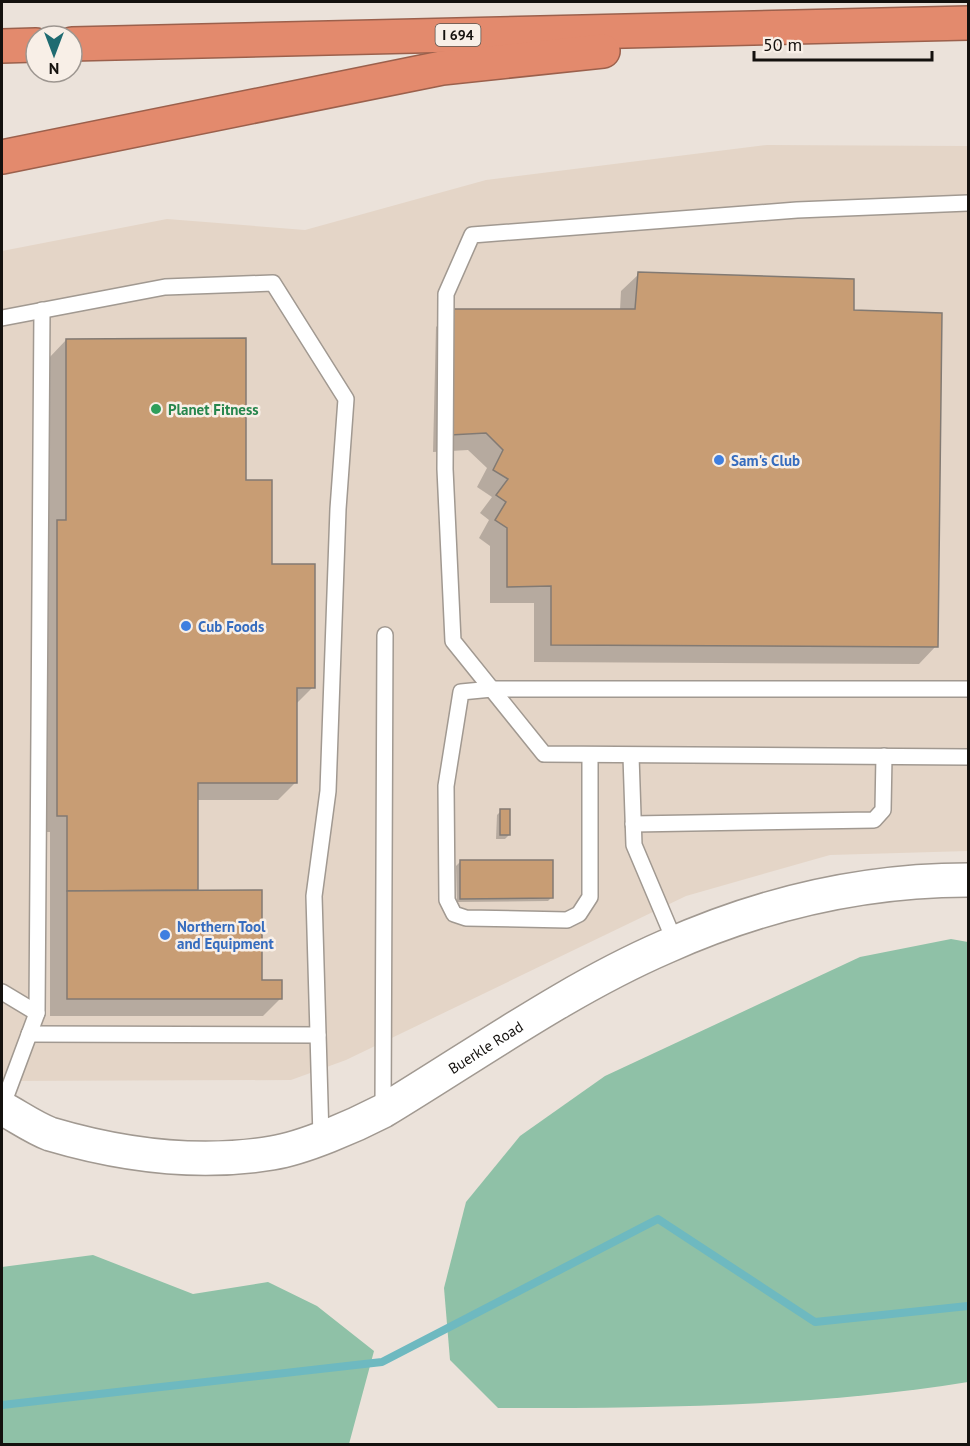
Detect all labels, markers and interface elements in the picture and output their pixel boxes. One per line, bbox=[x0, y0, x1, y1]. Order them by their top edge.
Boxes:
north arrow bbox=[24, 24, 84, 84]
road number: I 694 bbox=[436, 24, 480, 46]
scale bar bbox=[754, 24, 932, 62]
text: 50 m bbox=[763, 33, 802, 56]
text: N bbox=[49, 59, 59, 79]
place label: Planet Fitness bbox=[168, 400, 259, 419]
marker: Planet Fitness bbox=[149, 402, 163, 416]
place label: Sam's Club bbox=[731, 451, 800, 470]
marker: Sam's Club bbox=[712, 453, 726, 467]
place label: Cub Foods bbox=[198, 617, 264, 636]
marker: Cub Foods bbox=[179, 619, 193, 633]
place label: Northern Tool and Equipment bbox=[177, 917, 274, 953]
marker: Northern Tool and Equipment bbox=[158, 928, 172, 942]
street label: Buerkle Road bbox=[444, 1016, 526, 1078]

